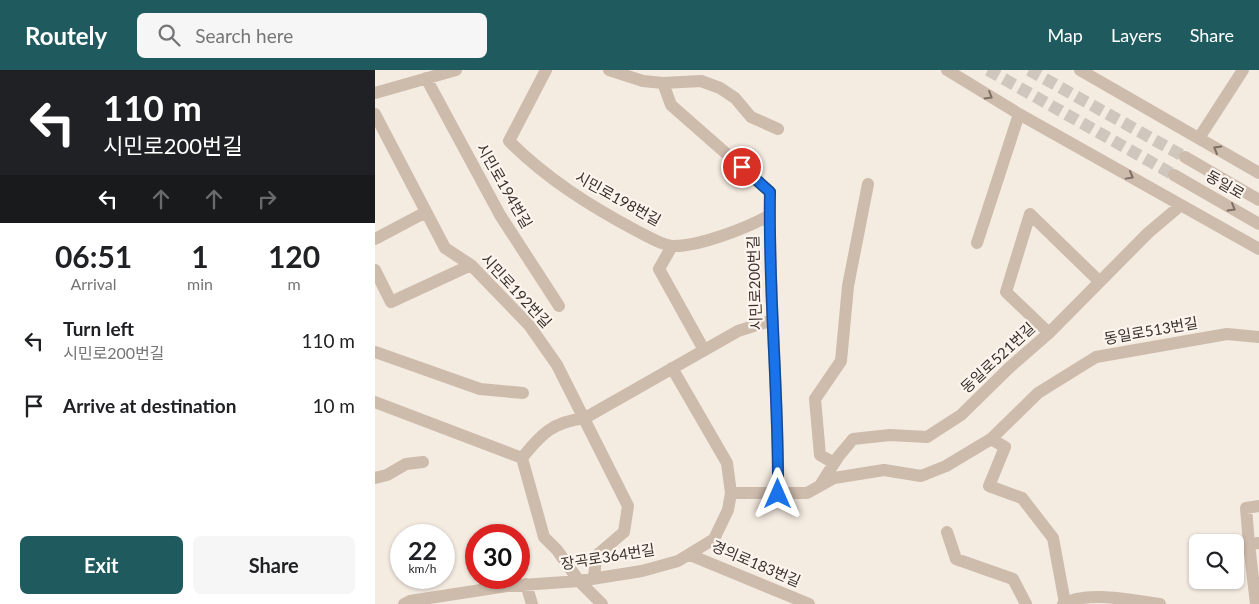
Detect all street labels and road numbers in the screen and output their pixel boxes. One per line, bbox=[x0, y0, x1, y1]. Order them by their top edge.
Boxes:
street label: 시민로194번길 bbox=[473, 140, 536, 231]
street label: 동일로 bbox=[1203, 166, 1248, 202]
street label: 시민로198번길 bbox=[573, 167, 664, 229]
street label: 시민로200번길 bbox=[743, 235, 765, 331]
street label: 시민로192번길 bbox=[478, 249, 556, 331]
street label: 동일로513번길 bbox=[1102, 313, 1199, 347]
street label: 동일로521번길 bbox=[956, 318, 1038, 396]
street label: 경의로183번길 bbox=[709, 536, 804, 590]
street label: 장곡로364번길 bbox=[559, 540, 656, 572]

